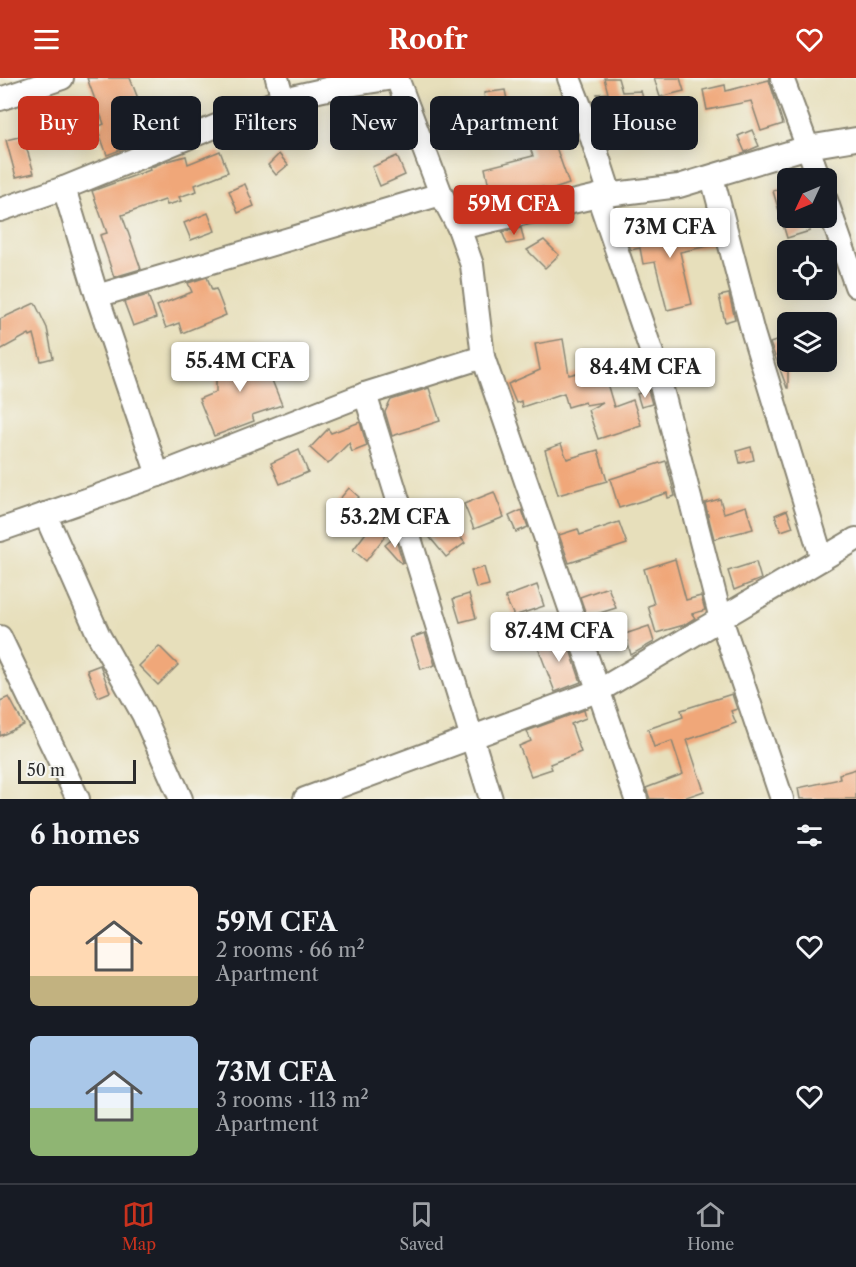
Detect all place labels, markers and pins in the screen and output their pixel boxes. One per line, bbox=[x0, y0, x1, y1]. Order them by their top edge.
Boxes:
pin: 59M CFA bbox=[459, 185, 569, 236]
pin: 73M CFA bbox=[615, 208, 725, 259]
pin: 55.4M CFA bbox=[171, 342, 309, 393]
pin: 84.4M CFA bbox=[576, 348, 714, 399]
pin: 53.2M CFA bbox=[326, 498, 464, 549]
pin: 87.4M CFA bbox=[490, 612, 628, 663]

